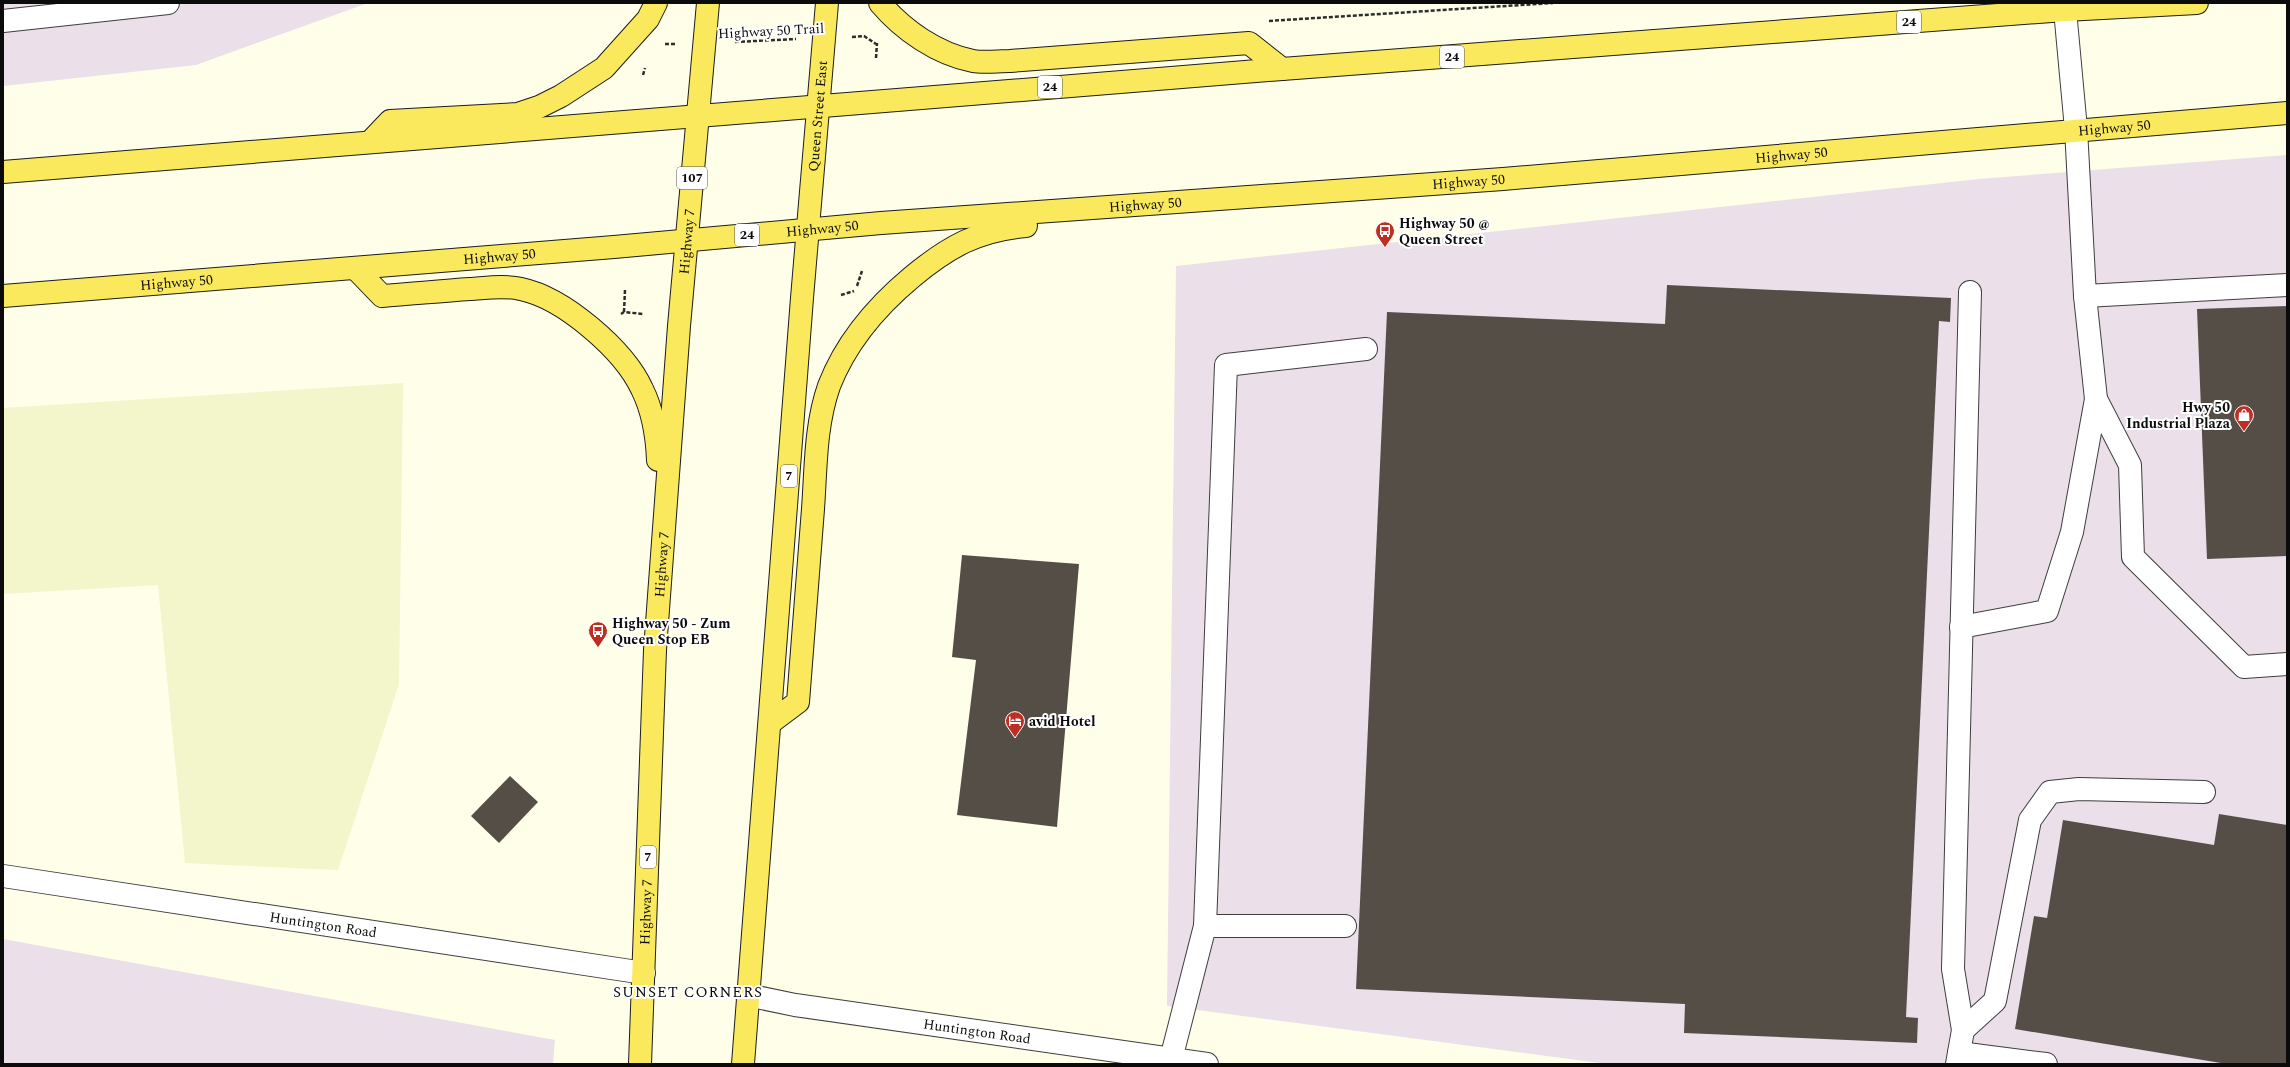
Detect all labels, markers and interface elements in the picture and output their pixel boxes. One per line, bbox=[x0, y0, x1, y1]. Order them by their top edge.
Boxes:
road number: 24 bbox=[1897, 11, 1921, 33]
street label: Highway 50 Trail bbox=[717, 18, 825, 44]
road number: 24 bbox=[1440, 46, 1464, 68]
street label: Queen Street East bbox=[802, 59, 833, 172]
road number: 24 bbox=[1038, 76, 1062, 98]
street label: Highway 50 bbox=[2077, 114, 2151, 141]
street label: Highway 50 bbox=[1754, 141, 1829, 168]
road number: 107 bbox=[677, 167, 707, 189]
street label: Highway 50 bbox=[1431, 168, 1506, 194]
street label: Highway 50 bbox=[1108, 191, 1182, 217]
street label: Highway 7 bbox=[673, 208, 700, 275]
place label: Highway 50 @ Queen Street bbox=[1399, 213, 1489, 250]
street label: Highway 50 bbox=[785, 215, 859, 242]
bus stop icon: Highway 50 @ Queen Street bbox=[1374, 220, 1396, 248]
road number: 24 bbox=[735, 224, 759, 246]
street label: Highway 50 bbox=[462, 243, 537, 270]
street label: Highway 50 bbox=[139, 269, 214, 295]
place label: Hwy 50 Industrial Plaza bbox=[2126, 397, 2231, 434]
shop icon: Hwy 50 Industrial Plaza bbox=[2233, 404, 2255, 432]
road number: 7 bbox=[781, 465, 797, 487]
street label: Highway 7 bbox=[648, 531, 674, 598]
place label: Highway 50 - Zum Queen Stop EB bbox=[612, 613, 731, 650]
bus stop icon: Highway 50 - Zum Queen Stop EB bbox=[587, 620, 609, 648]
hotel icon: avid Hotel bbox=[1004, 710, 1026, 738]
place label: avid Hotel bbox=[1029, 711, 1096, 732]
road number: 7 bbox=[640, 846, 656, 868]
street label: Highway 7 bbox=[634, 879, 657, 945]
street label: Huntington Road bbox=[268, 906, 379, 943]
district label: SUNSET CORNERS bbox=[613, 981, 763, 1004]
street label: Huntington Road bbox=[922, 1013, 1032, 1049]

